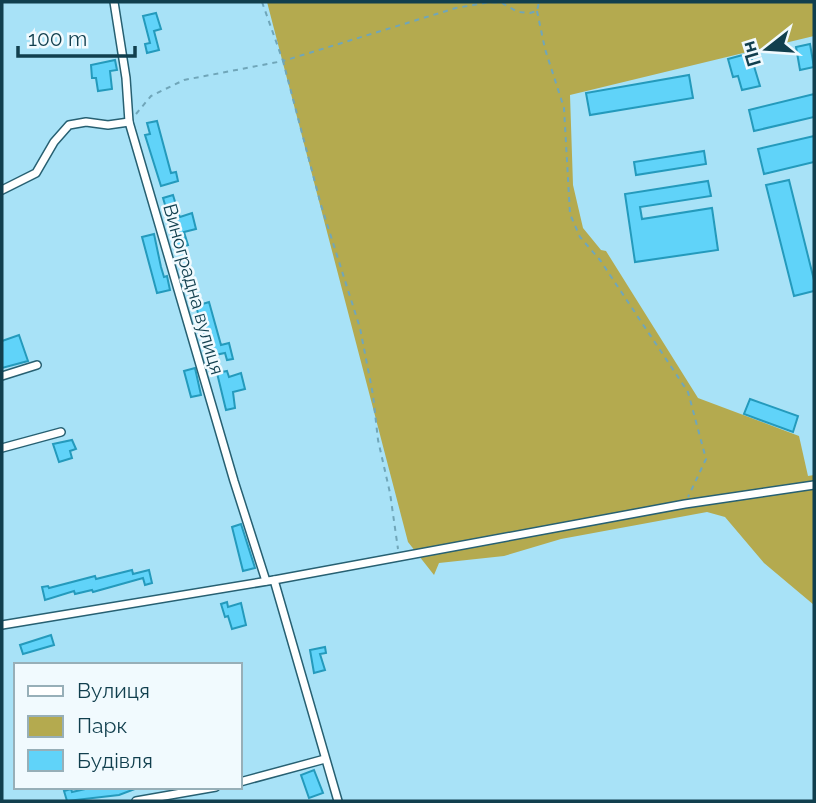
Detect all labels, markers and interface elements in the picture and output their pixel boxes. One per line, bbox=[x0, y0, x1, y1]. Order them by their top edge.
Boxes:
scale bar bbox=[18, 14, 135, 58]
north arrow bbox=[732, 14, 802, 84]
text: 100 m bbox=[28, 26, 87, 51]
text: Пн bbox=[737, 39, 765, 69]
street label: Виноградна вулиця bbox=[159, 201, 229, 377]
legend bbox=[14, 663, 242, 789]
text: Вулиця bbox=[77, 678, 150, 703]
text: Парк bbox=[77, 713, 127, 738]
text: Будівля bbox=[77, 748, 153, 773]

